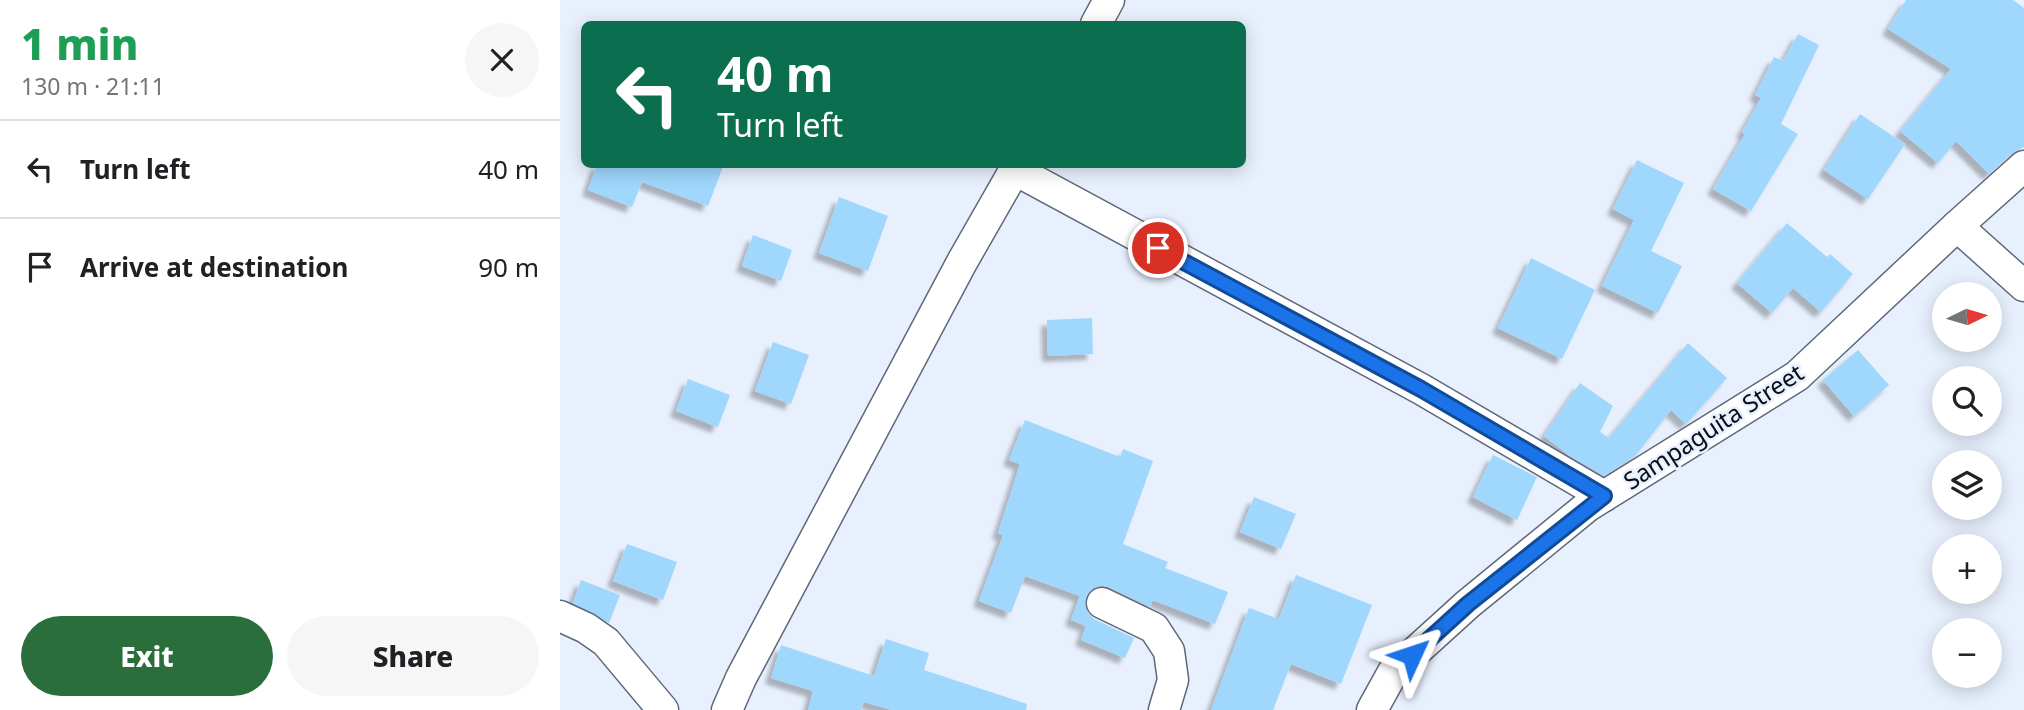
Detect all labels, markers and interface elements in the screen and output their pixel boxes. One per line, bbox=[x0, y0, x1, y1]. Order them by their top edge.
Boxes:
text: 1 min bbox=[21, 15, 138, 72]
button: close bbox=[465, 23, 539, 97]
text: 40 m bbox=[717, 40, 834, 106]
icon: left bbox=[602, 49, 693, 140]
text: 130 m · 21:11 bbox=[21, 70, 165, 102]
text: Turn left bbox=[717, 103, 843, 146]
icon: left bbox=[21, 150, 59, 188]
text: Turn left bbox=[80, 151, 191, 187]
text: 40 m bbox=[478, 151, 539, 187]
pin bbox=[1128, 218, 1188, 278]
icon: arrive bbox=[1139, 229, 1177, 267]
icon: arrive bbox=[21, 248, 59, 286]
text: Arrive at destination bbox=[80, 249, 349, 285]
text: 90 m bbox=[478, 249, 539, 285]
north arrow bbox=[1932, 282, 2002, 352]
map controls bbox=[1932, 282, 2002, 688]
street label: Sampaguita Street bbox=[1617, 355, 1810, 497]
button: search bbox=[1932, 366, 2002, 436]
button: layers bbox=[1932, 450, 2002, 520]
button: + bbox=[1932, 534, 2002, 604]
button: Exit bbox=[21, 616, 273, 696]
button: Share bbox=[287, 616, 539, 696]
position arrow bbox=[1375, 618, 1449, 692]
button: − bbox=[1932, 618, 2002, 688]

